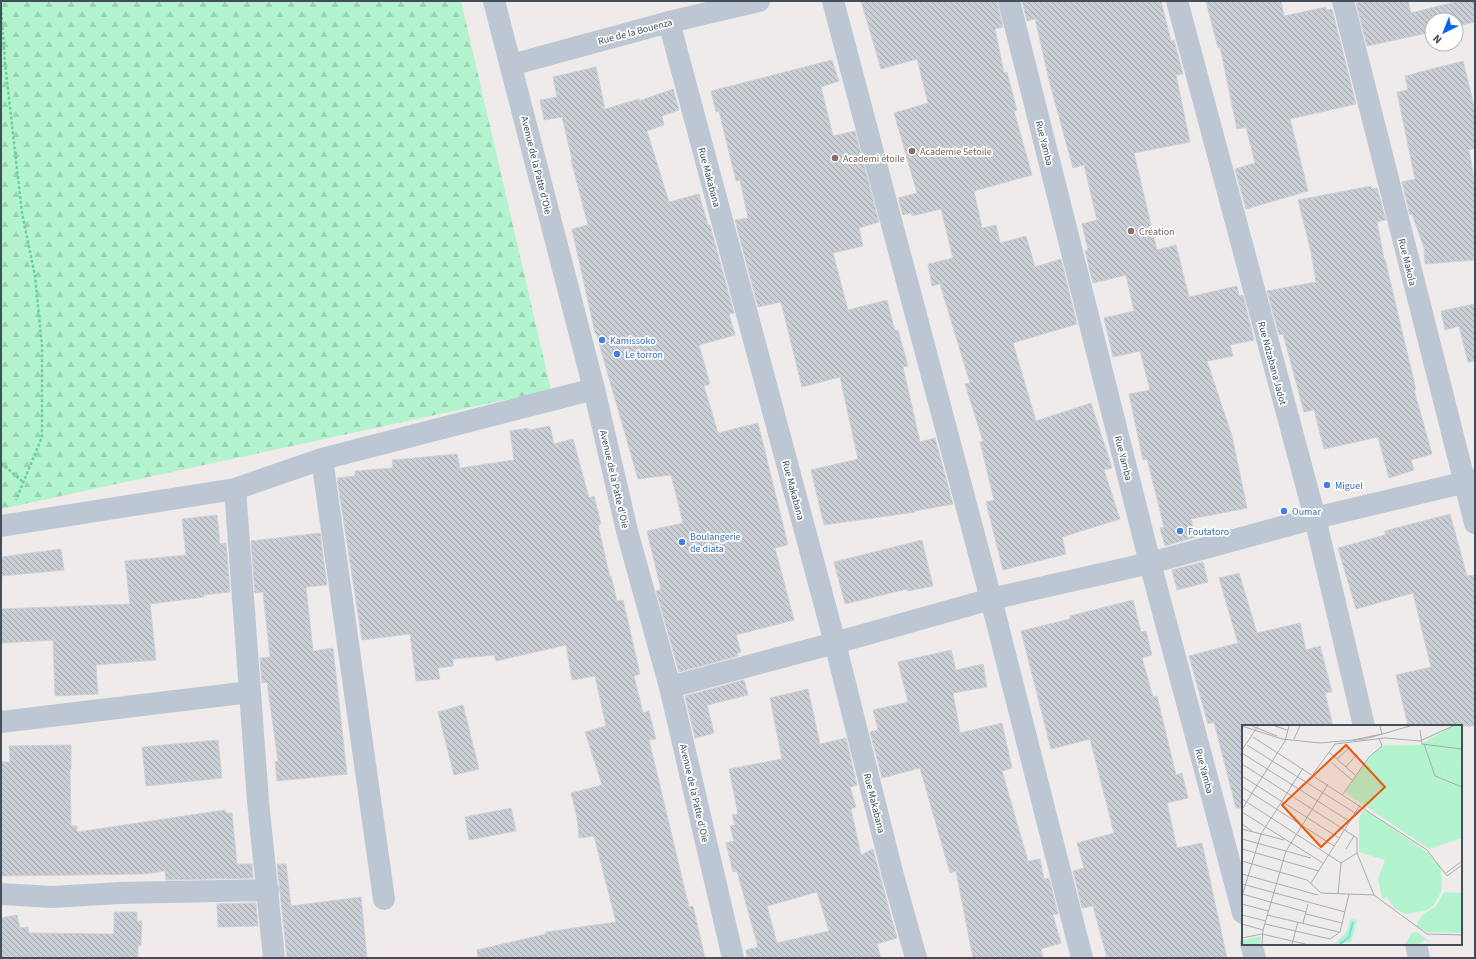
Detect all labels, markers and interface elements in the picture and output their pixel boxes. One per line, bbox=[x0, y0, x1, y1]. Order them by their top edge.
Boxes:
north arrow bbox=[1424, 12, 1464, 52]
street label: Rue de la Bouenza bbox=[597, 15, 674, 49]
text: N bbox=[1430, 31, 1445, 47]
street label: Avenue de la Patte d'Oie bbox=[517, 115, 555, 216]
street label: Rue Yamba bbox=[1032, 119, 1056, 167]
place label: Academie 5etoile bbox=[920, 145, 992, 159]
street label: Rue Makabana bbox=[694, 146, 724, 209]
marker: Academie 5etoile bbox=[907, 146, 917, 156]
place label: Academi étoile bbox=[843, 152, 905, 166]
marker: Academi étoile bbox=[830, 153, 840, 163]
place label: Création bbox=[1139, 225, 1175, 239]
marker: Création bbox=[1126, 226, 1136, 236]
street label: Rue Makola bbox=[1394, 237, 1420, 287]
street label: Rue Ndzabana Jadot bbox=[1254, 320, 1290, 407]
place label: Kamissoko bbox=[610, 334, 656, 348]
marker: Kamissoko bbox=[597, 335, 607, 345]
place label: Le torron bbox=[625, 348, 663, 362]
marker: Le torron bbox=[612, 349, 622, 359]
street label: Avenue de la Patte d'Oie bbox=[596, 429, 632, 530]
street label: Rue Yamba bbox=[1111, 434, 1135, 482]
street label: Rue Makabana bbox=[778, 459, 808, 522]
place label: Miguel bbox=[1335, 479, 1363, 493]
marker: Miguel bbox=[1322, 480, 1332, 490]
place label: Oumar bbox=[1292, 505, 1321, 519]
marker: Oumar bbox=[1279, 506, 1289, 516]
place label: Foutatoro bbox=[1188, 525, 1229, 539]
marker: Foutatoro bbox=[1175, 526, 1185, 536]
place label: Boulangerie de diata bbox=[690, 530, 741, 556]
marker: Boulangerie de diata bbox=[677, 537, 687, 547]
inset map bbox=[1242, 725, 1462, 945]
street label: Avenue de la Patte d'Oie bbox=[676, 743, 712, 844]
street label: Rue Yamba bbox=[1191, 747, 1217, 795]
street label: Rue Makabana bbox=[860, 772, 888, 835]

